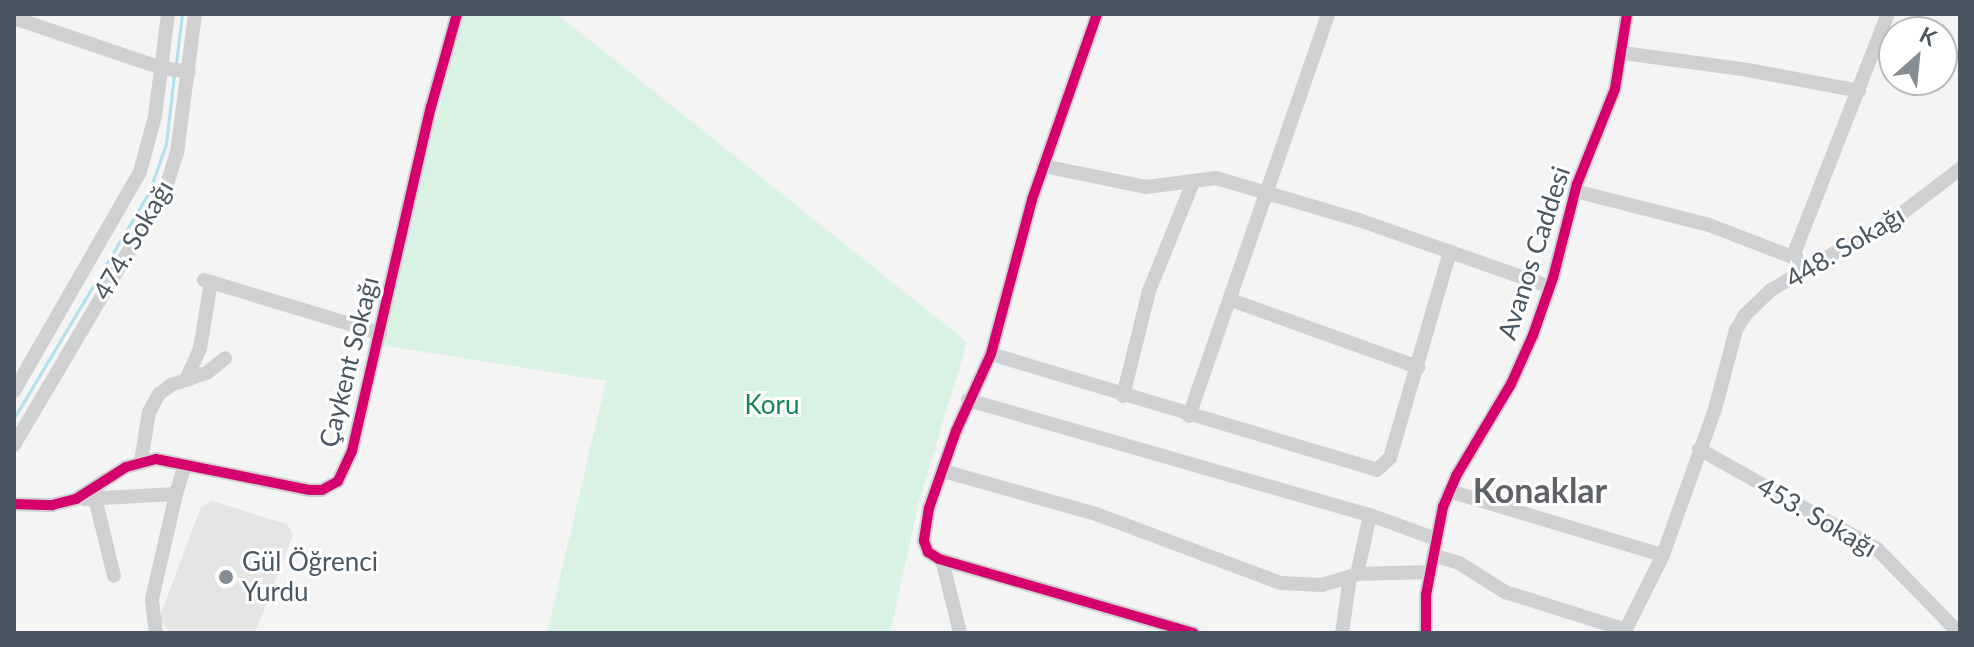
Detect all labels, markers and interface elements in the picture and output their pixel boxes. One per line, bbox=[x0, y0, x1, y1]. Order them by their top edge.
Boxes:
north arrow bbox=[1878, 16, 1958, 96]
text: K bbox=[1915, 20, 1941, 51]
street label: Avanos Caddesi bbox=[1491, 162, 1577, 344]
street label: 474. Sokağı bbox=[86, 175, 180, 305]
street label: 448. Sokağı bbox=[1780, 199, 1910, 295]
street label: Çaykent Sokağı bbox=[313, 274, 385, 450]
park label: Koru bbox=[745, 389, 799, 421]
district label: Konaklar bbox=[1473, 470, 1607, 510]
street label: 453. Sokağı bbox=[1752, 470, 1882, 564]
place label: Gül Öğrenci Yurdu bbox=[242, 546, 378, 608]
marker: Gül Öğrenci Yurdu bbox=[217, 568, 235, 586]

